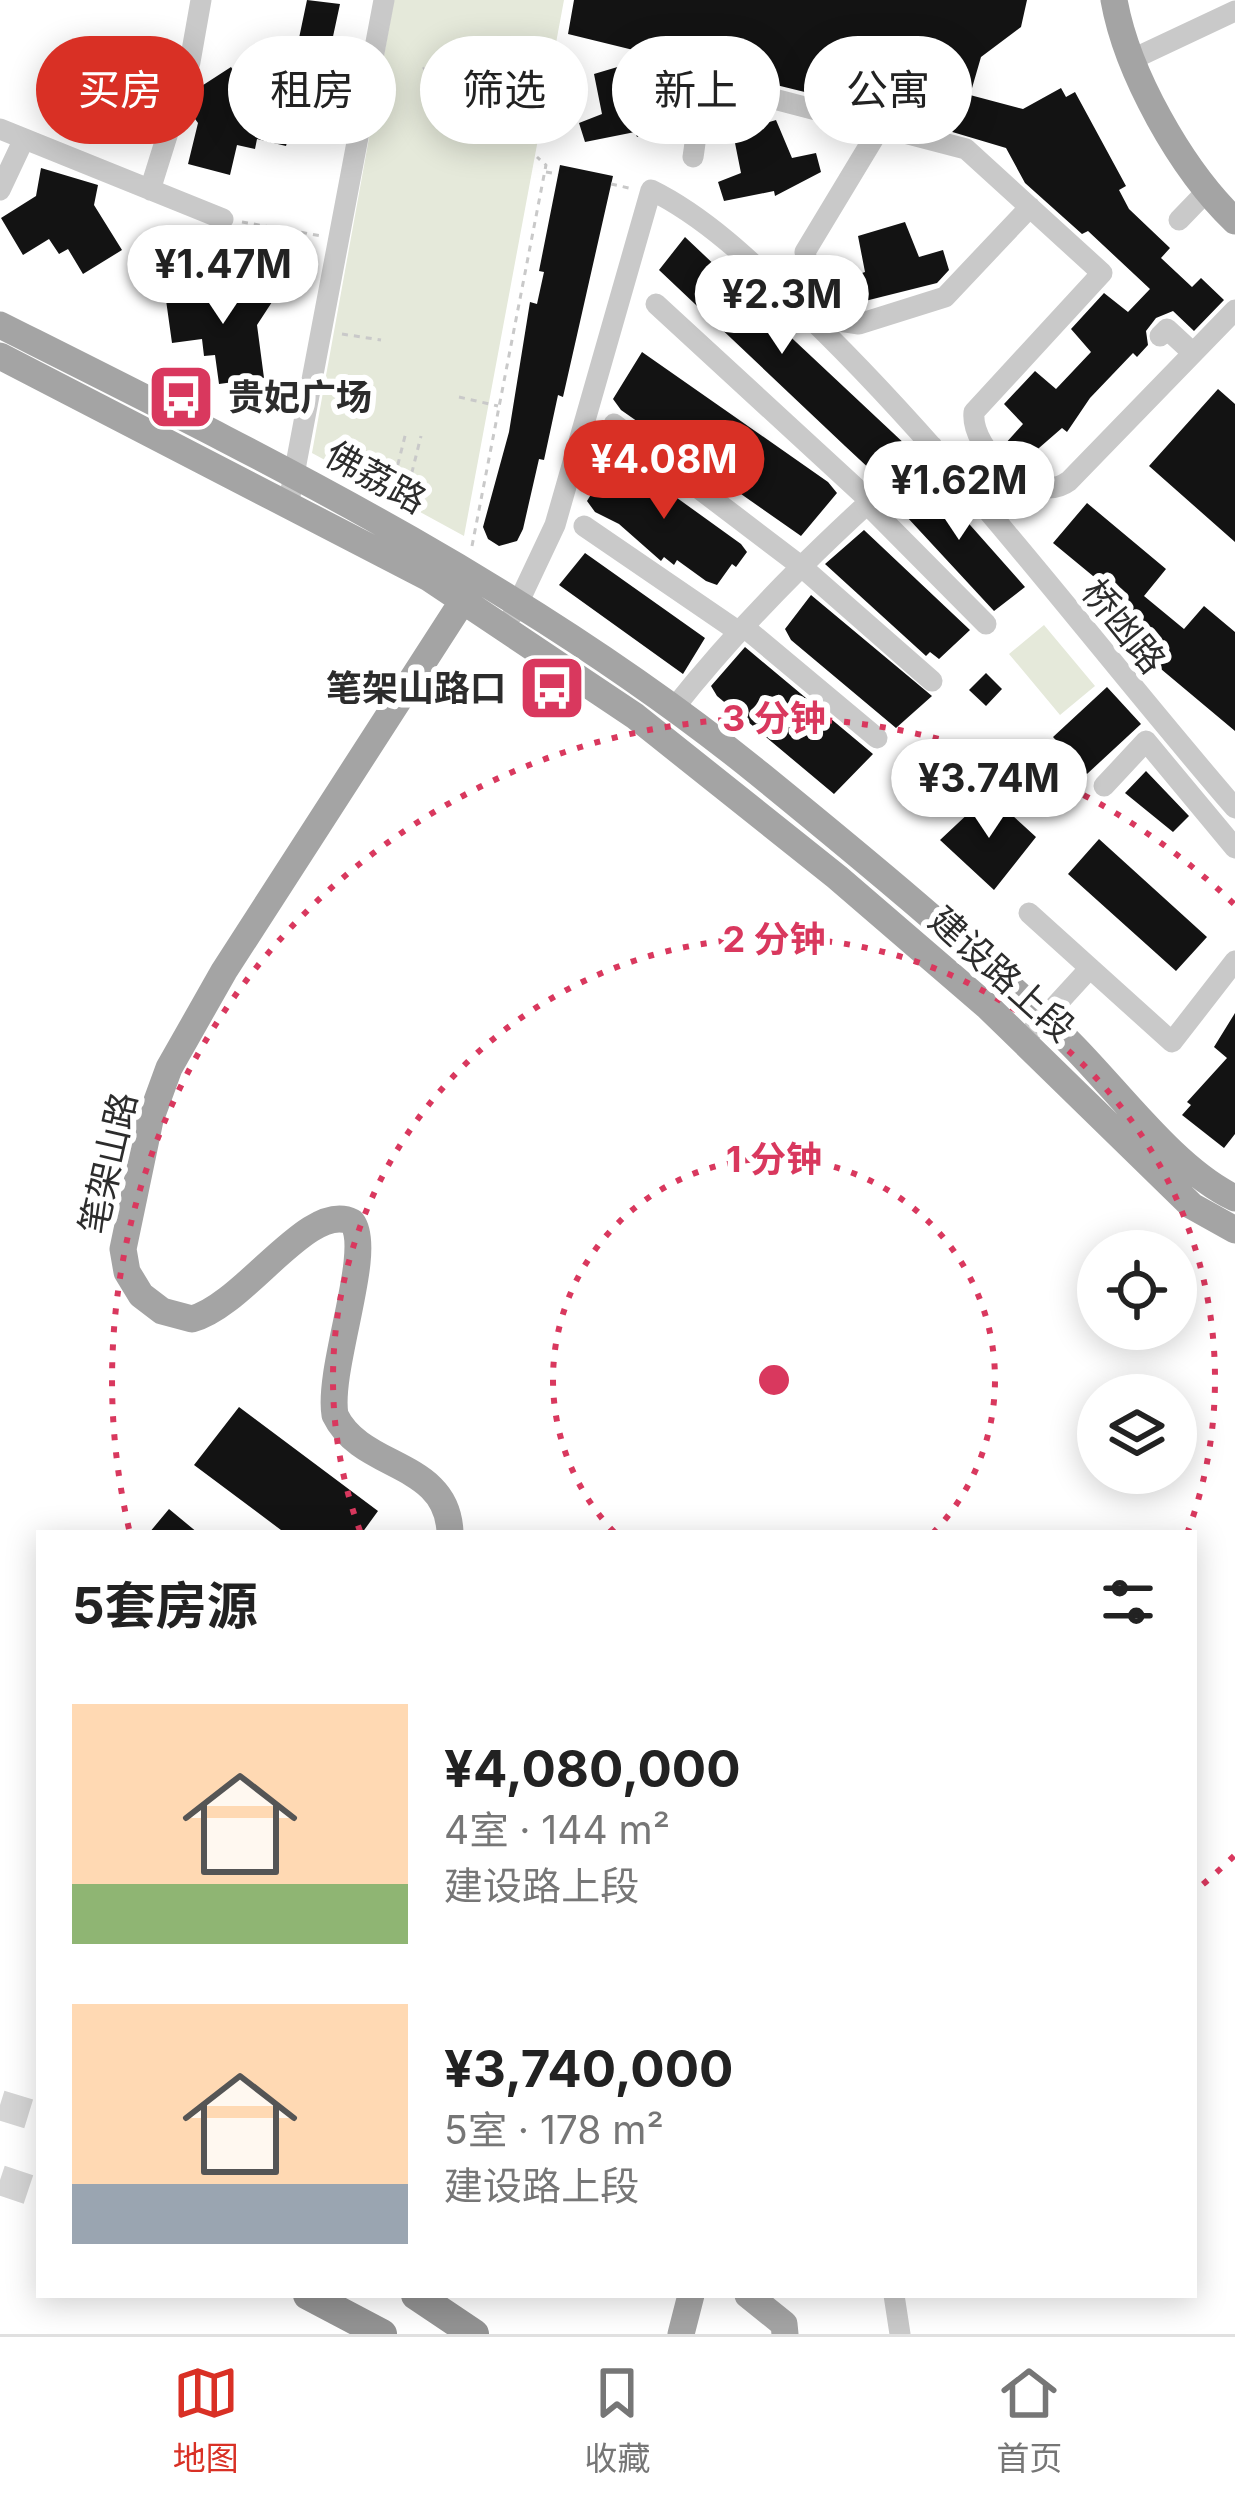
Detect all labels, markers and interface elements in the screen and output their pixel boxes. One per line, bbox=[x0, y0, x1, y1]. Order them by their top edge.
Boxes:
chip: 买房 bbox=[36, 36, 204, 144]
chip: 租房 bbox=[228, 36, 396, 144]
chip: 筛选 bbox=[420, 36, 588, 144]
chip: 新上 bbox=[612, 36, 780, 144]
chip: 公寓 bbox=[804, 36, 972, 144]
pin: ¥1.47M bbox=[125, 225, 321, 327]
text: ¥1.47M bbox=[154, 240, 292, 287]
pin: ¥2.3M bbox=[698, 255, 866, 357]
text: ¥2.3M bbox=[722, 270, 842, 317]
bus stop icon: 贵妃广场 bbox=[146, 362, 216, 432]
place label: 贵妃广场 bbox=[228, 375, 372, 419]
pin: ¥4.08M bbox=[566, 420, 762, 522]
street label: 佛荔路 bbox=[318, 432, 434, 522]
text: ¥4.08M bbox=[590, 435, 738, 482]
pin: ¥1.62M bbox=[861, 441, 1057, 543]
text: ¥1.62M bbox=[890, 456, 1028, 503]
street label: 桥凼路 bbox=[1073, 570, 1175, 682]
bus stop icon: 笔架山路口 bbox=[517, 653, 587, 723]
place label: 笔架山路口 bbox=[326, 666, 506, 710]
text: 3 分钟 bbox=[722, 696, 826, 740]
pin: ¥3.74M bbox=[891, 739, 1087, 841]
text: ¥3.74M bbox=[918, 754, 1060, 801]
street label: 建设路上段 bbox=[920, 897, 1084, 1051]
text: 2 分钟 bbox=[722, 917, 826, 961]
street label: 笔架山路 bbox=[70, 1088, 146, 1238]
text: 1 分钟 bbox=[726, 1137, 822, 1181]
map controls bbox=[1077, 1230, 1197, 1494]
button: locate bbox=[1077, 1230, 1197, 1350]
centre of rings bbox=[753, 1359, 795, 1401]
button: layers bbox=[1077, 1374, 1197, 1494]
icon: filters bbox=[1095, 1569, 1161, 1635]
text: 5套房源 bbox=[72, 1575, 258, 1636]
text: ¥4,080,000 bbox=[444, 1738, 741, 1799]
icon: home bbox=[168, 1752, 312, 1896]
text: 4室 · 144 m² bbox=[444, 1806, 670, 1853]
text: 建设路上段 bbox=[444, 1862, 639, 1909]
text: ¥3,740,000 bbox=[444, 2038, 733, 2099]
icon: home bbox=[168, 2052, 312, 2196]
text: 5室 · 178 m² bbox=[444, 2106, 664, 2153]
text: 建设路上段 bbox=[444, 2162, 639, 2209]
tab: 地图 bbox=[173, 2360, 239, 2480]
tab: 收藏 bbox=[584, 2360, 650, 2480]
tab: 首页 bbox=[996, 2360, 1062, 2480]

